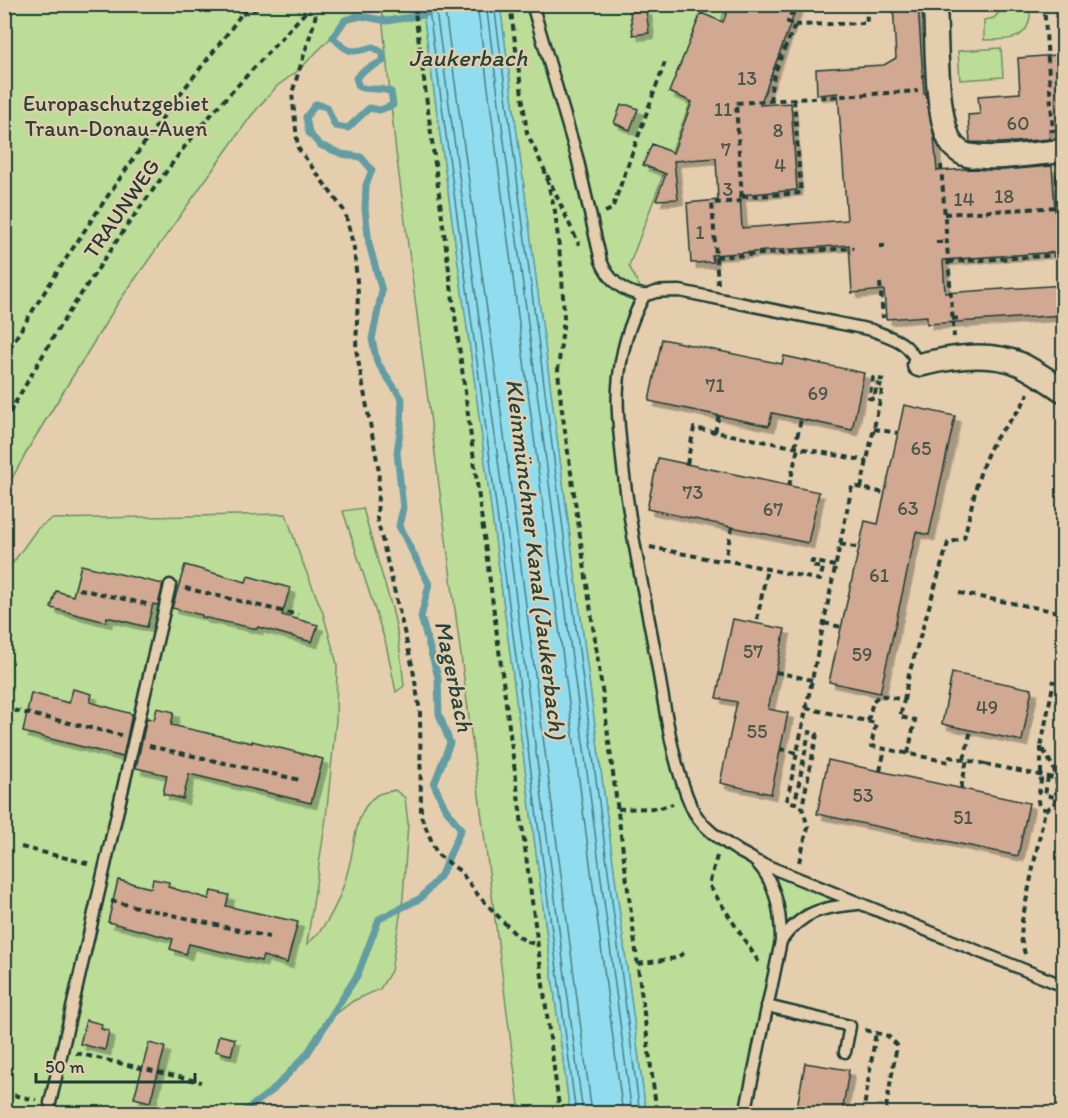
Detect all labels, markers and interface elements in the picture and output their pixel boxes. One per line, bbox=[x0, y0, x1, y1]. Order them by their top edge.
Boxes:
water label: Jaukerbach bbox=[409, 43, 528, 72]
house number: 13 bbox=[737, 66, 757, 90]
park label: Europaschutzgebiet Traun-Donau-Auen bbox=[23, 90, 209, 142]
house number: 11 bbox=[714, 97, 732, 121]
house number: 60 bbox=[1007, 111, 1029, 135]
house number: 8 bbox=[773, 118, 784, 142]
house number: 7 bbox=[721, 137, 731, 161]
street label: TRAUNWEG bbox=[77, 153, 166, 263]
house number: 4 bbox=[774, 153, 786, 177]
house number: 3 bbox=[723, 177, 734, 201]
house number: 18 bbox=[994, 184, 1014, 208]
house number: 14 bbox=[953, 187, 975, 211]
house number: 1 bbox=[695, 220, 705, 244]
house number: 71 bbox=[705, 373, 725, 397]
water label: Kleinmünchner Kanal (Jaukerbach) bbox=[500, 377, 573, 742]
house number: 69 bbox=[807, 381, 829, 405]
house number: 65 bbox=[910, 436, 932, 460]
house number: 73 bbox=[683, 480, 704, 504]
house number: 63 bbox=[897, 496, 919, 520]
house number: 67 bbox=[763, 497, 783, 521]
house number: 61 bbox=[869, 563, 889, 587]
water label: Magerbach bbox=[429, 618, 481, 735]
house number: 57 bbox=[743, 639, 763, 663]
house number: 59 bbox=[852, 642, 872, 666]
house number: 49 bbox=[976, 695, 998, 719]
house number: 55 bbox=[747, 719, 768, 743]
house number: 53 bbox=[852, 783, 874, 807]
house number: 51 bbox=[953, 805, 973, 829]
scale bar bbox=[36, 1046, 195, 1084]
text: 50 m bbox=[45, 1056, 85, 1078]

